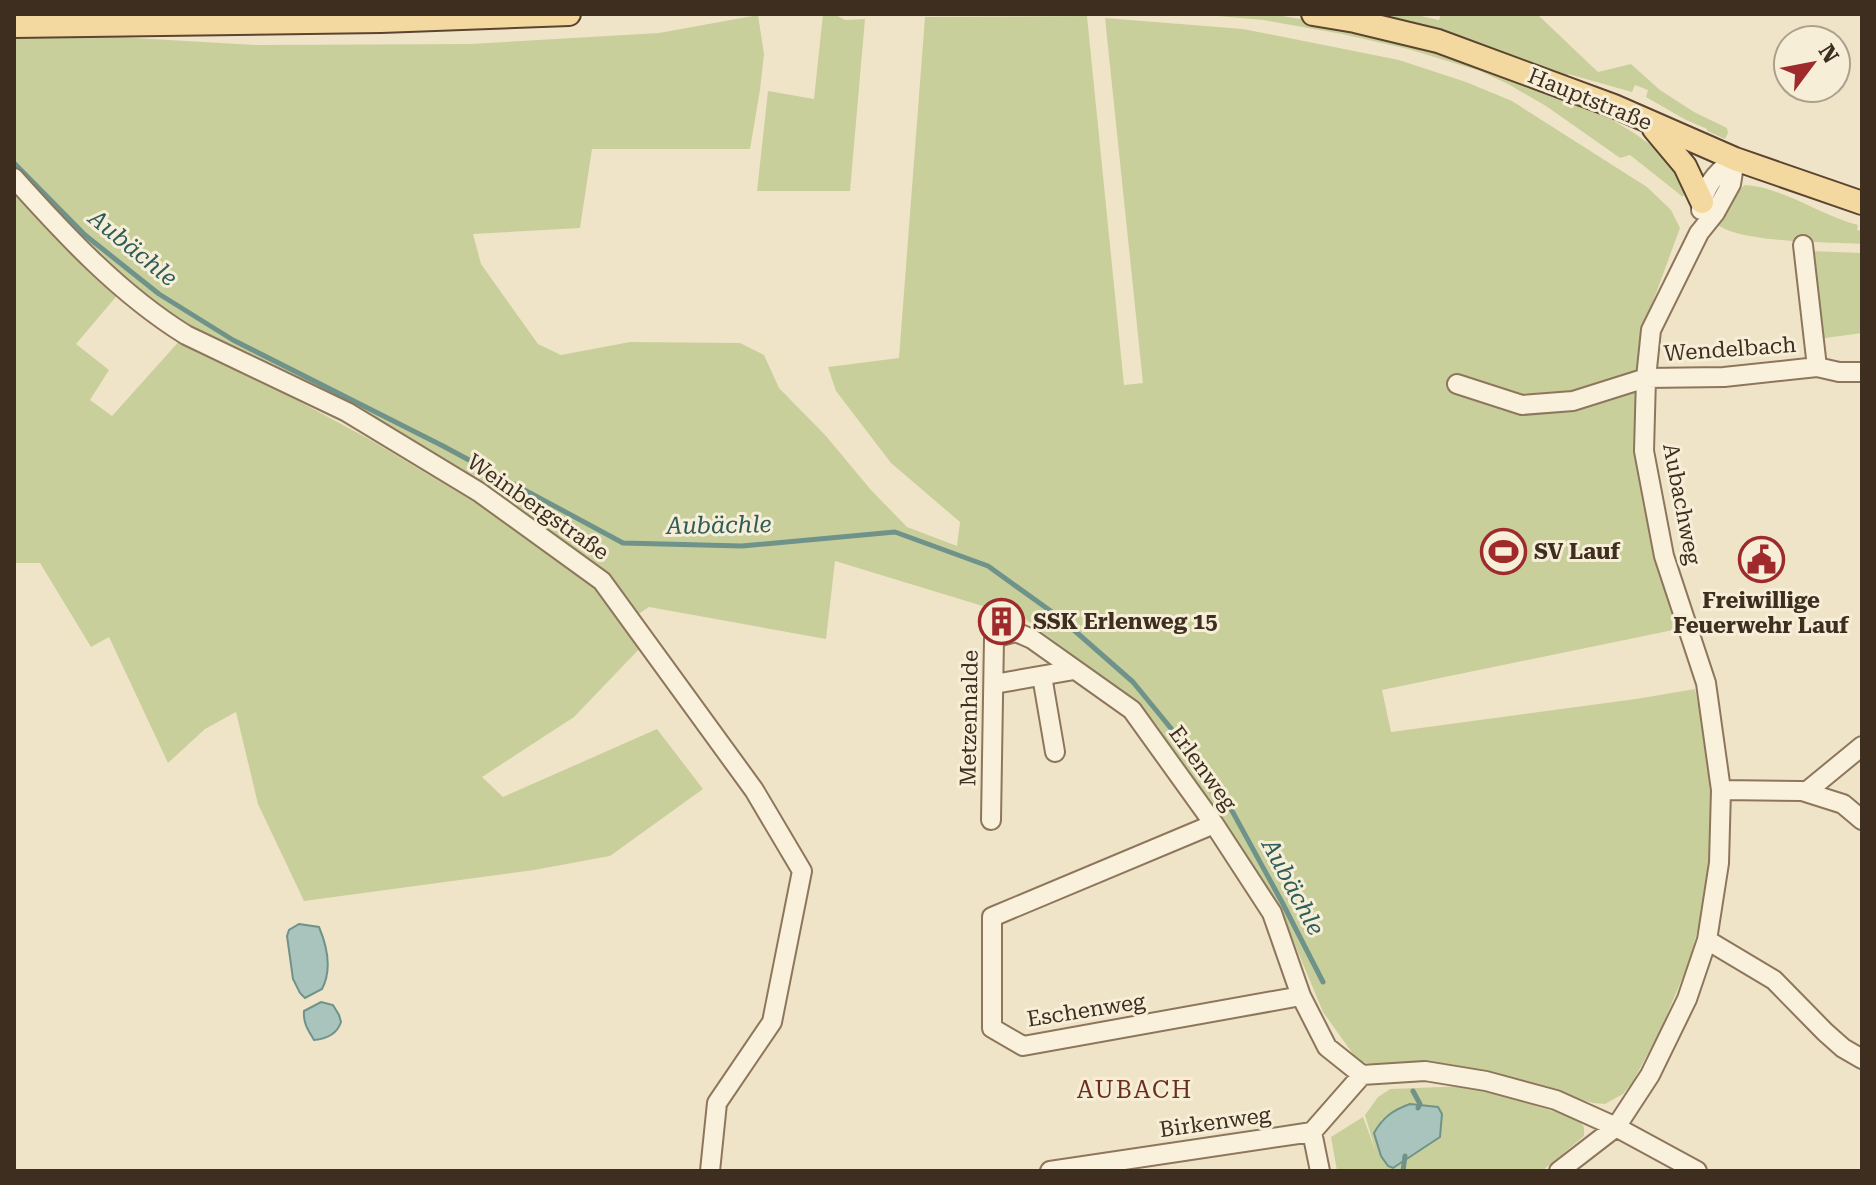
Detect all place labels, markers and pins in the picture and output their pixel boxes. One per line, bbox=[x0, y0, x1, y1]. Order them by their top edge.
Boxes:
sports icon: SV Lauf bbox=[1479, 527, 1527, 575]
public building icon: Freiwillige Feuerwehr Lauf bbox=[1737, 535, 1785, 583]
place label: SV Lauf bbox=[1534, 539, 1620, 564]
place label: Freiwillige Feuerwehr Lauf bbox=[1673, 588, 1849, 638]
building icon: SSK Erlenweg 15 bbox=[978, 597, 1026, 645]
place label: SSK Erlenweg 15 bbox=[1033, 609, 1217, 634]

